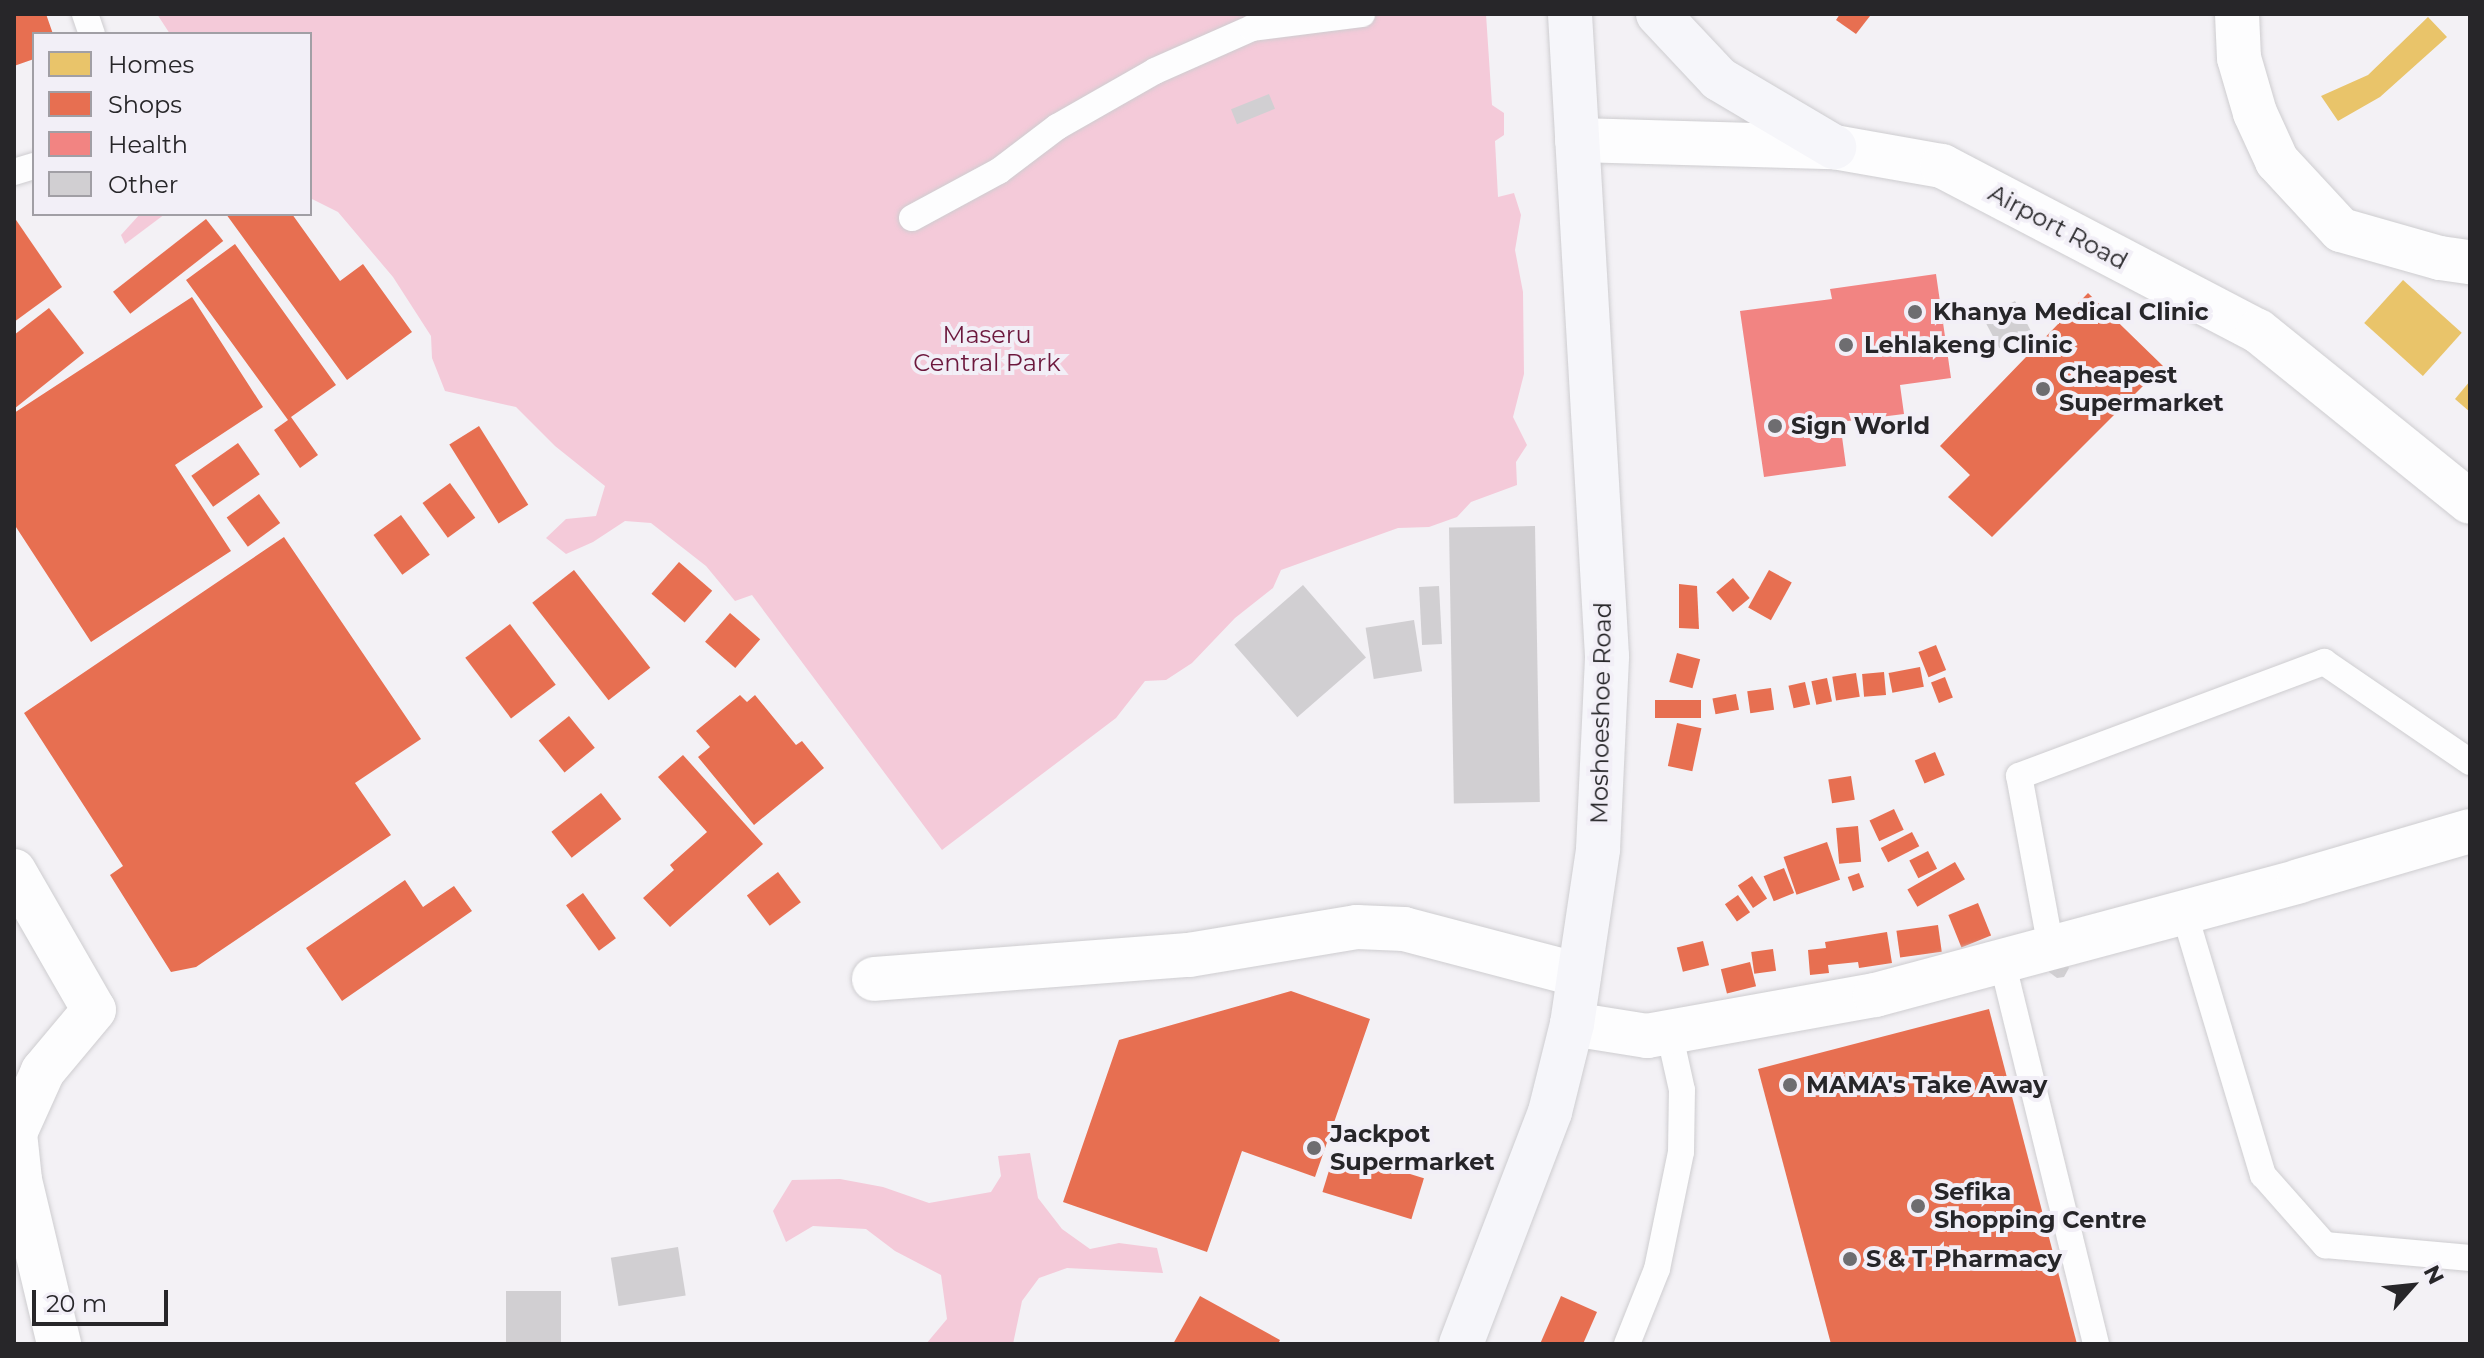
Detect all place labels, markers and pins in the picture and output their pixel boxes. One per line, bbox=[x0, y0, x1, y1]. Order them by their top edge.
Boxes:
place label: Khanya Medical Clinic bbox=[1933, 298, 2209, 326]
marker: Khanya Medical Clinic bbox=[1904, 301, 1926, 323]
place label: Lehlakeng Clinic bbox=[1864, 331, 2073, 359]
marker: Lehlakeng Clinic bbox=[1835, 334, 1857, 356]
place label: Cheapest Supermarket bbox=[2059, 361, 2224, 417]
marker: Cheapest Supermarket bbox=[2034, 380, 2052, 398]
place label: Sign World bbox=[1791, 412, 1930, 440]
marker: Sign World bbox=[1766, 417, 1784, 435]
place label: MAMA's Take Away bbox=[1806, 1071, 2047, 1099]
marker: MAMA's Take Away bbox=[1781, 1076, 1799, 1094]
place label: Jackpot Supermarket bbox=[1330, 1120, 1495, 1176]
marker: Jackpot Supermarket bbox=[1305, 1139, 1323, 1157]
place label: Sefika Shopping Centre bbox=[1934, 1178, 2147, 1234]
marker: Sefika Shopping Centre bbox=[1909, 1197, 1927, 1215]
place label: S & T Pharmacy bbox=[1866, 1245, 2062, 1273]
marker: S & T Pharmacy bbox=[1841, 1250, 1859, 1268]

